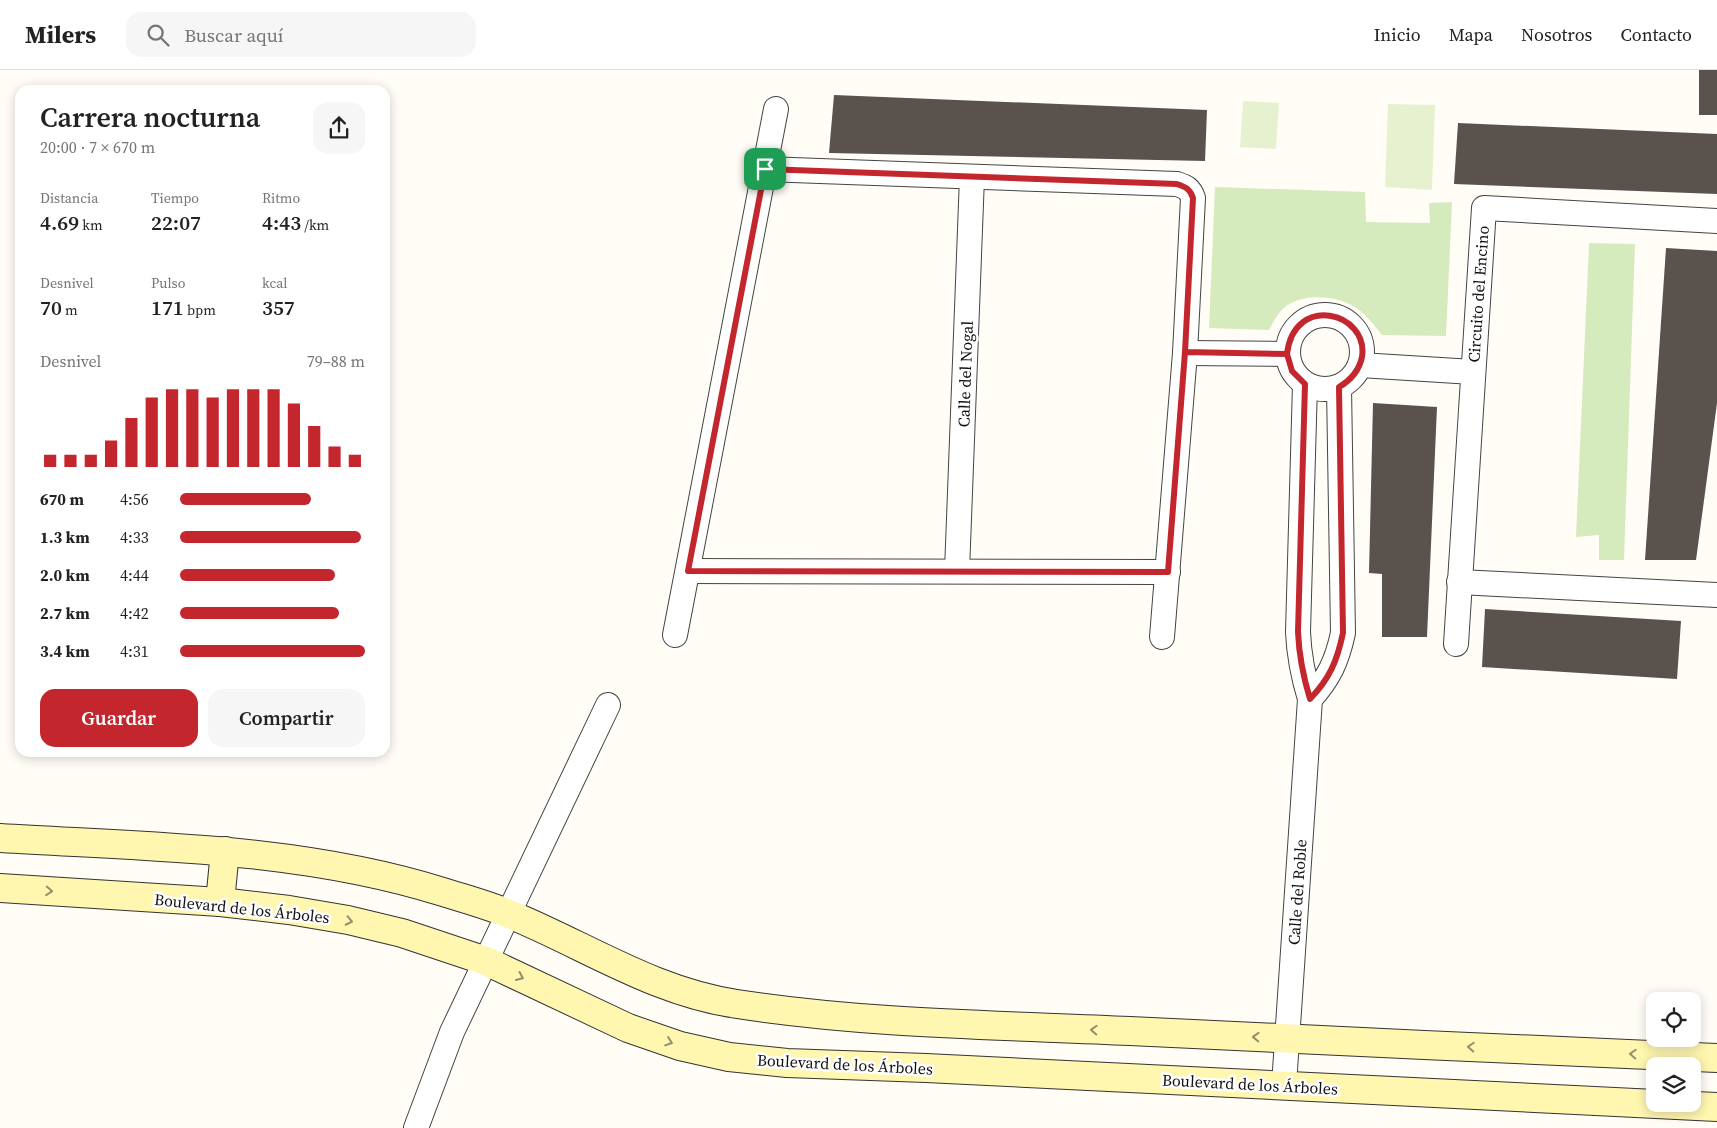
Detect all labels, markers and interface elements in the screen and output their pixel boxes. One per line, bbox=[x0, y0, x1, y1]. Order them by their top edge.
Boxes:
search box bbox=[126, 12, 476, 57]
text: Milers bbox=[25, 18, 96, 51]
icon: search bbox=[144, 21, 172, 49]
text: Buscar aquí bbox=[184, 22, 283, 48]
text: Inicio bbox=[1374, 22, 1421, 47]
text: Mapa bbox=[1449, 22, 1493, 47]
text: Nosotros bbox=[1521, 22, 1592, 47]
text: Contacto bbox=[1620, 22, 1692, 47]
text: Carrera nocturna bbox=[40, 98, 260, 136]
button: share bbox=[313, 102, 365, 154]
text: 20:00 · 7 × 670 m bbox=[40, 136, 155, 158]
pin bbox=[744, 148, 786, 190]
icon: arrive bbox=[751, 155, 779, 183]
text: Distancia bbox=[40, 188, 98, 208]
text: Tiempo bbox=[151, 188, 199, 208]
text: Ritmo bbox=[262, 188, 300, 208]
text: 4.69 bbox=[40, 208, 79, 237]
text: 22:07 bbox=[151, 208, 201, 237]
text: 4:43 bbox=[262, 208, 301, 237]
text: km bbox=[79, 215, 103, 235]
text: /km bbox=[301, 215, 329, 235]
street label: Circuito del Encino bbox=[1462, 225, 1494, 363]
text: Desnivel bbox=[40, 273, 94, 293]
text: Pulso bbox=[151, 273, 185, 293]
text: kcal bbox=[262, 273, 288, 293]
text: 70 bbox=[40, 293, 62, 322]
text: 171 bbox=[151, 293, 184, 322]
text: 357 bbox=[262, 293, 295, 322]
text: m bbox=[62, 300, 78, 320]
text: bpm bbox=[184, 300, 216, 320]
street label: Calle del Nogal bbox=[952, 320, 978, 428]
text: Desnivel bbox=[40, 350, 101, 372]
text: 79–88 m bbox=[307, 350, 365, 372]
text: 670 m bbox=[40, 488, 84, 510]
text: 4:56 bbox=[120, 488, 149, 510]
text: 1.3 km bbox=[40, 526, 90, 548]
text: 4:33 bbox=[120, 526, 149, 548]
text: 2.0 km bbox=[40, 564, 90, 586]
text: 4:44 bbox=[120, 564, 149, 586]
text: 2.7 km bbox=[40, 602, 90, 624]
text: 4:42 bbox=[120, 602, 149, 624]
text: 3.4 km bbox=[40, 640, 90, 662]
text: 4:31 bbox=[120, 640, 149, 662]
button: Guardar bbox=[40, 689, 198, 747]
button: Compartir bbox=[208, 689, 365, 747]
street label: Calle del Roble bbox=[1282, 838, 1312, 946]
one-way arrow bbox=[45, 885, 53, 896]
street label: Boulevard de los Árboles bbox=[153, 888, 331, 928]
one-way arrow bbox=[345, 915, 354, 926]
one-way arrow bbox=[515, 971, 524, 982]
map controls bbox=[1646, 992, 1701, 1112]
button: locate bbox=[1646, 992, 1701, 1047]
one-way arrow bbox=[1090, 1024, 1098, 1035]
one-way arrow bbox=[1252, 1032, 1260, 1042]
one-way arrow bbox=[664, 1036, 672, 1046]
one-way arrow bbox=[1467, 1042, 1474, 1052]
street label: Boulevard de los Árboles bbox=[756, 1048, 934, 1080]
one-way arrow bbox=[1629, 1049, 1637, 1060]
button: layers bbox=[1646, 1057, 1701, 1112]
street label: Boulevard de los Árboles bbox=[1161, 1068, 1339, 1100]

